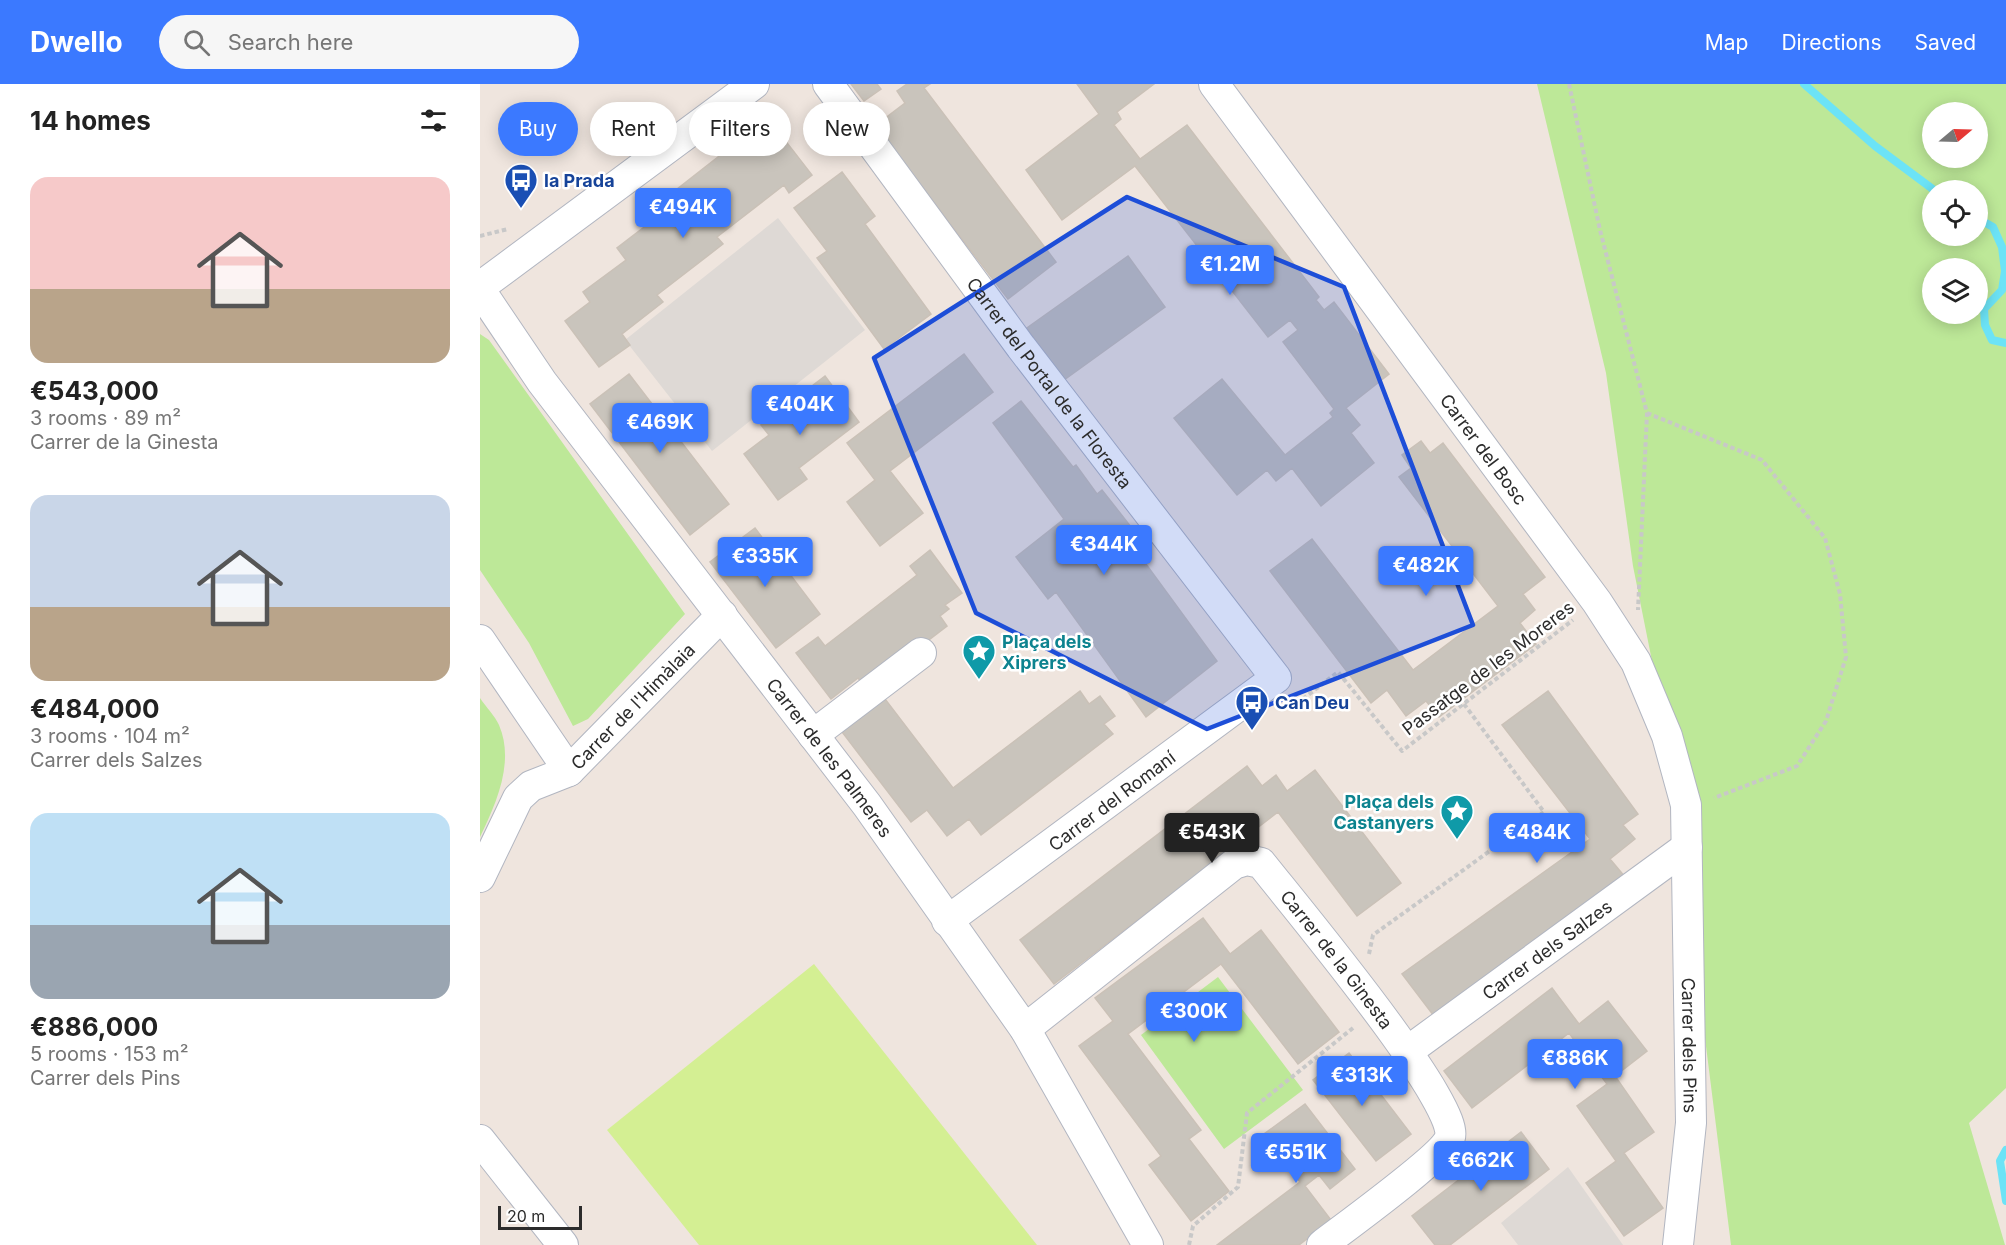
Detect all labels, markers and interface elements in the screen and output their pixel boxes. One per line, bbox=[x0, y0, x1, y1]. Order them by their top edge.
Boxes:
search box bbox=[159, 15, 579, 69]
text: Dwello bbox=[30, 25, 123, 59]
icon: search bbox=[180, 26, 213, 59]
text: Search here bbox=[228, 29, 353, 55]
text: Map bbox=[1705, 30, 1748, 55]
text: Directions bbox=[1781, 30, 1882, 55]
text: Saved bbox=[1915, 30, 1976, 55]
chip: Buy bbox=[498, 102, 578, 156]
chip: Rent bbox=[590, 102, 677, 156]
chip: Filters bbox=[689, 102, 791, 156]
chip: New bbox=[803, 102, 890, 156]
north arrow bbox=[1922, 102, 1988, 168]
map controls bbox=[1922, 102, 1988, 324]
icon: filters bbox=[417, 104, 450, 137]
text: 14 homes bbox=[30, 105, 151, 136]
bus stop icon: la Prada bbox=[503, 162, 539, 209]
place label: la Prada bbox=[544, 170, 615, 191]
button: locate bbox=[1922, 180, 1988, 246]
pin: €494K bbox=[641, 188, 725, 239]
text: €494K bbox=[649, 195, 717, 219]
icon: home bbox=[186, 216, 294, 324]
pin: €1.2M bbox=[1188, 245, 1272, 296]
text: €1.2M bbox=[1200, 252, 1260, 276]
button: layers bbox=[1922, 258, 1988, 324]
street label: Carrer del Portal de la Floresta bbox=[963, 273, 1136, 492]
text: €543,000 bbox=[30, 375, 159, 406]
pin: €404K bbox=[758, 385, 842, 436]
street label: Carrer del Bosc bbox=[1436, 390, 1532, 509]
text: €404K bbox=[766, 392, 834, 416]
pin: €469K bbox=[618, 403, 702, 454]
text: 3 rooms · 89 m² bbox=[30, 406, 181, 430]
text: €469K bbox=[626, 410, 694, 434]
text: Carrer de la Ginesta bbox=[30, 430, 219, 454]
pin: €344K bbox=[1062, 525, 1146, 576]
text: €344K bbox=[1070, 532, 1138, 556]
icon: home bbox=[186, 534, 294, 642]
pin: €335K bbox=[723, 537, 807, 588]
text: €335K bbox=[732, 544, 798, 568]
pin: €482K bbox=[1384, 546, 1468, 597]
text: €482K bbox=[1392, 553, 1460, 577]
street label: Passatge de les Moreres bbox=[1398, 597, 1578, 739]
place label: Plaça dels Xiprers bbox=[1002, 631, 1092, 673]
place icon: Plaça dels Xiprers bbox=[961, 633, 997, 680]
street label: Carrer de l'Himàlaia bbox=[566, 639, 699, 774]
street label: Carrer de les Palmeres bbox=[763, 674, 897, 841]
bus stop icon: Can Deu bbox=[1234, 684, 1270, 731]
place label: Can Deu bbox=[1275, 692, 1349, 713]
text: €484,000 bbox=[30, 693, 160, 724]
text: 3 rooms · 104 m² bbox=[30, 724, 190, 748]
street label: Carrer del Romaní bbox=[1045, 746, 1180, 855]
text: Carrer dels Salzes bbox=[30, 748, 203, 772]
place label: Plaça dels Castanyers bbox=[1333, 791, 1434, 833]
place icon: Plaça dels Castanyers bbox=[1439, 793, 1475, 840]
pin: €543K bbox=[1170, 813, 1254, 864]
pin: €484K bbox=[1495, 813, 1579, 864]
text: €543K bbox=[1178, 820, 1246, 844]
text: €484K bbox=[1503, 820, 1571, 844]
icon: home bbox=[186, 852, 294, 960]
street label: Carrer de la Ginesta bbox=[1276, 886, 1397, 1033]
street label: Carrer dels Salzes bbox=[1478, 895, 1616, 1004]
street label: Carrer dels Pins bbox=[1678, 977, 1701, 1113]
pin: €300K bbox=[1152, 992, 1236, 1043]
text: €300K bbox=[1160, 999, 1228, 1023]
text: €886,000 bbox=[30, 1011, 158, 1042]
pin: €886K bbox=[1533, 1039, 1617, 1090]
text: 5 rooms · 153 m² bbox=[30, 1042, 189, 1066]
text: €886K bbox=[1541, 1046, 1609, 1070]
pin: €313K bbox=[1320, 1056, 1404, 1107]
text: €313K bbox=[1331, 1063, 1393, 1087]
text: Carrer dels Pins bbox=[30, 1066, 181, 1090]
pin: €551K bbox=[1254, 1133, 1338, 1184]
text: €551K bbox=[1265, 1140, 1327, 1164]
pin: €662K bbox=[1439, 1141, 1523, 1192]
text: €662K bbox=[1448, 1148, 1514, 1172]
scale bar bbox=[498, 1203, 582, 1230]
text: 20 m bbox=[507, 1206, 545, 1226]

